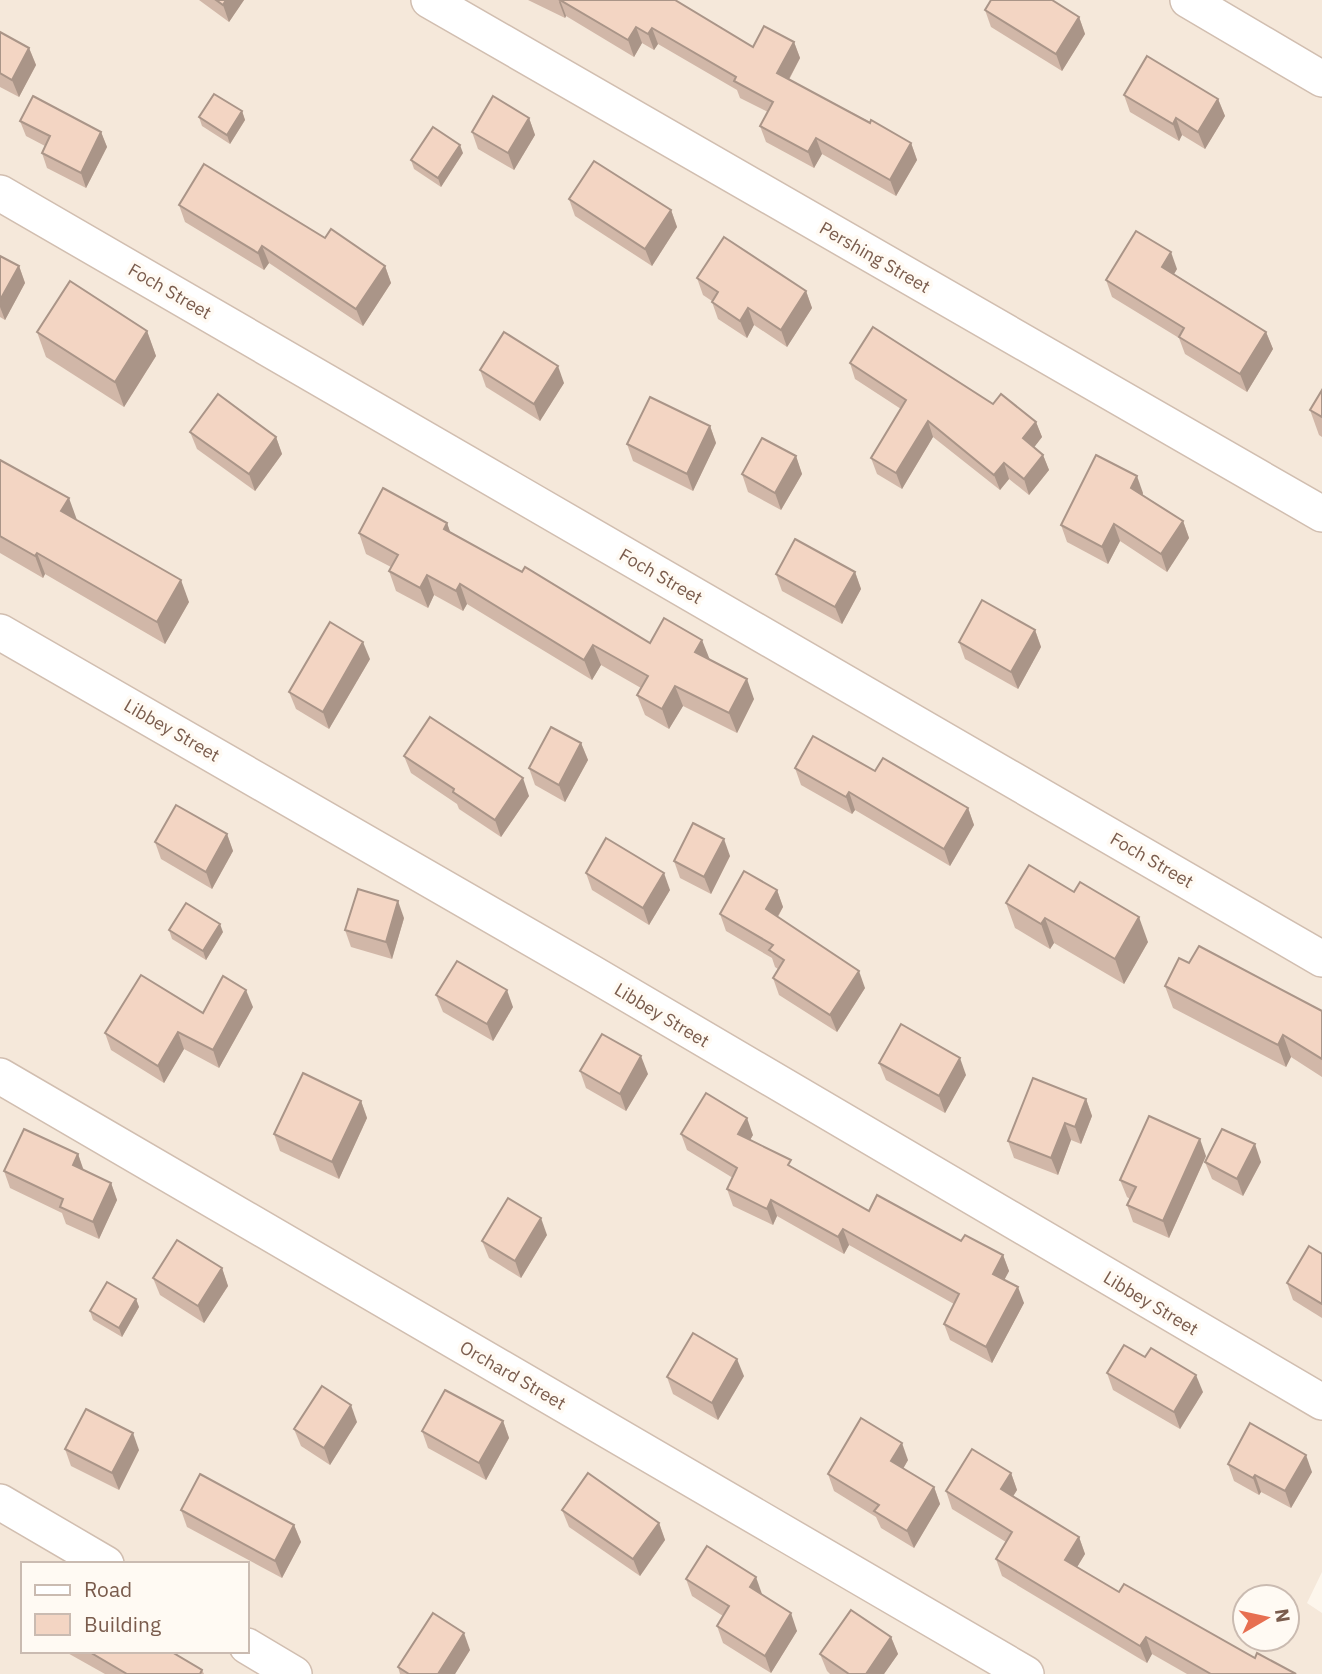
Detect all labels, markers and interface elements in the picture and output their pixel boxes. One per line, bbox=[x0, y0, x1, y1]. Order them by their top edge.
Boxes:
street label: Pershing Street bbox=[816, 216, 934, 298]
street label: Foch Street bbox=[124, 258, 216, 324]
street label: Foch Street bbox=[615, 543, 707, 609]
street label: Libbey Street bbox=[120, 693, 224, 767]
street label: Foch Street bbox=[1106, 827, 1198, 893]
street label: Libbey Street bbox=[610, 978, 714, 1052]
street label: Libbey Street bbox=[1099, 1266, 1203, 1340]
street label: Orchard Street bbox=[456, 1335, 570, 1415]
legend bbox=[21, 1562, 248, 1653]
text: Road bbox=[84, 1575, 132, 1603]
north arrow bbox=[1231, 1583, 1301, 1653]
text: N bbox=[1270, 1607, 1296, 1624]
text: Building bbox=[84, 1610, 161, 1638]

